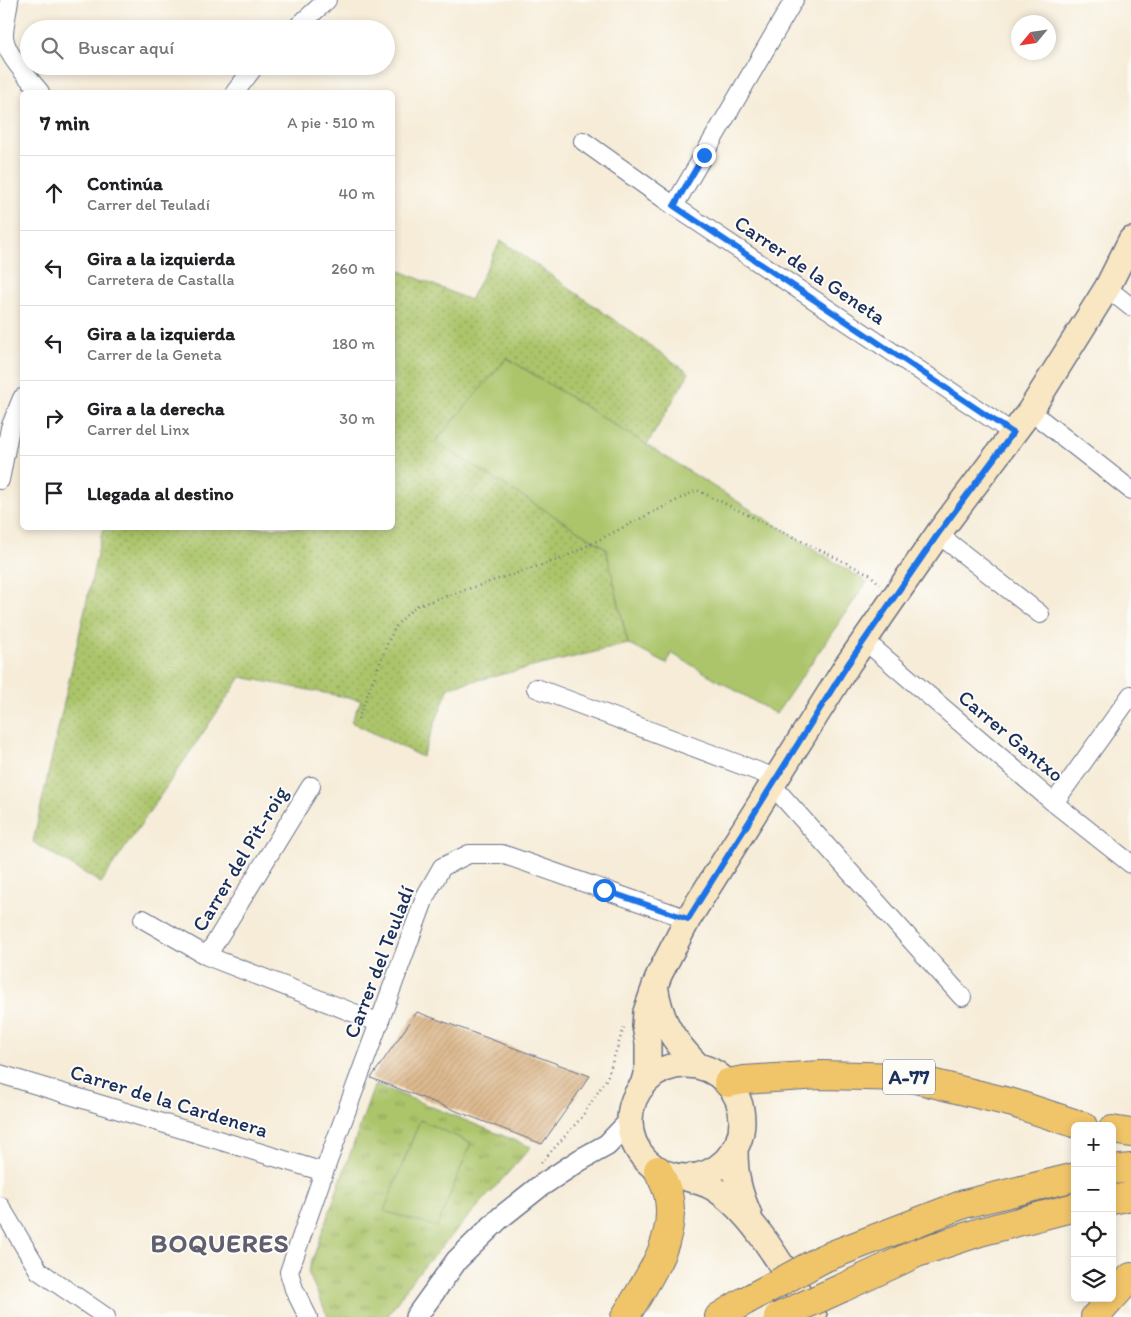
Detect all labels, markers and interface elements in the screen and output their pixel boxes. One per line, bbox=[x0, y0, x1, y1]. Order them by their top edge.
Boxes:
north arrow bbox=[1011, 15, 1056, 60]
search box bbox=[20, 20, 395, 75]
icon: search bbox=[38, 34, 66, 62]
text: Buscar aquí bbox=[78, 36, 174, 59]
text: 7 min bbox=[40, 110, 89, 135]
text: A pie · 510 m bbox=[287, 113, 375, 132]
route end bbox=[693, 144, 716, 167]
text: Continúa bbox=[87, 172, 163, 195]
icon: ahead bbox=[40, 179, 68, 207]
text: 40 m bbox=[338, 184, 375, 203]
text: Carrer del Teuladí bbox=[87, 195, 210, 214]
street label: Carrer de la Geneta bbox=[730, 210, 891, 329]
text: Gira a la izquierda bbox=[87, 247, 235, 270]
icon: left bbox=[40, 254, 68, 282]
text: 260 m bbox=[331, 259, 375, 278]
text: Carretera de Castalla bbox=[87, 270, 234, 289]
text: Gira a la izquierda bbox=[87, 322, 235, 345]
icon: left bbox=[40, 329, 68, 357]
text: 180 m bbox=[332, 334, 375, 353]
text: Carrer de la Geneta bbox=[87, 345, 222, 364]
text: Gira a la derecha bbox=[87, 397, 225, 420]
icon: right bbox=[40, 404, 68, 432]
text: 30 m bbox=[339, 409, 375, 428]
text: Carrer del Linx bbox=[87, 420, 189, 439]
icon: arrive bbox=[40, 479, 68, 507]
text: Llegada al destino bbox=[87, 482, 234, 505]
street label: Carrer Gantxo bbox=[953, 684, 1069, 787]
street label: Carrer del Pit-roig bbox=[186, 781, 293, 936]
route start bbox=[593, 879, 616, 902]
street label: Carrer del Teuladí bbox=[338, 882, 419, 1042]
street label: Carrer de la Cardenera bbox=[67, 1059, 271, 1143]
road number: A-77 bbox=[883, 1060, 935, 1094]
map controls bbox=[1071, 1122, 1116, 1302]
button: + bbox=[1071, 1122, 1116, 1167]
button: − bbox=[1071, 1167, 1116, 1212]
button: locate bbox=[1071, 1212, 1116, 1257]
district label: BOQUERES bbox=[151, 1227, 289, 1259]
button: layers bbox=[1071, 1257, 1116, 1302]

